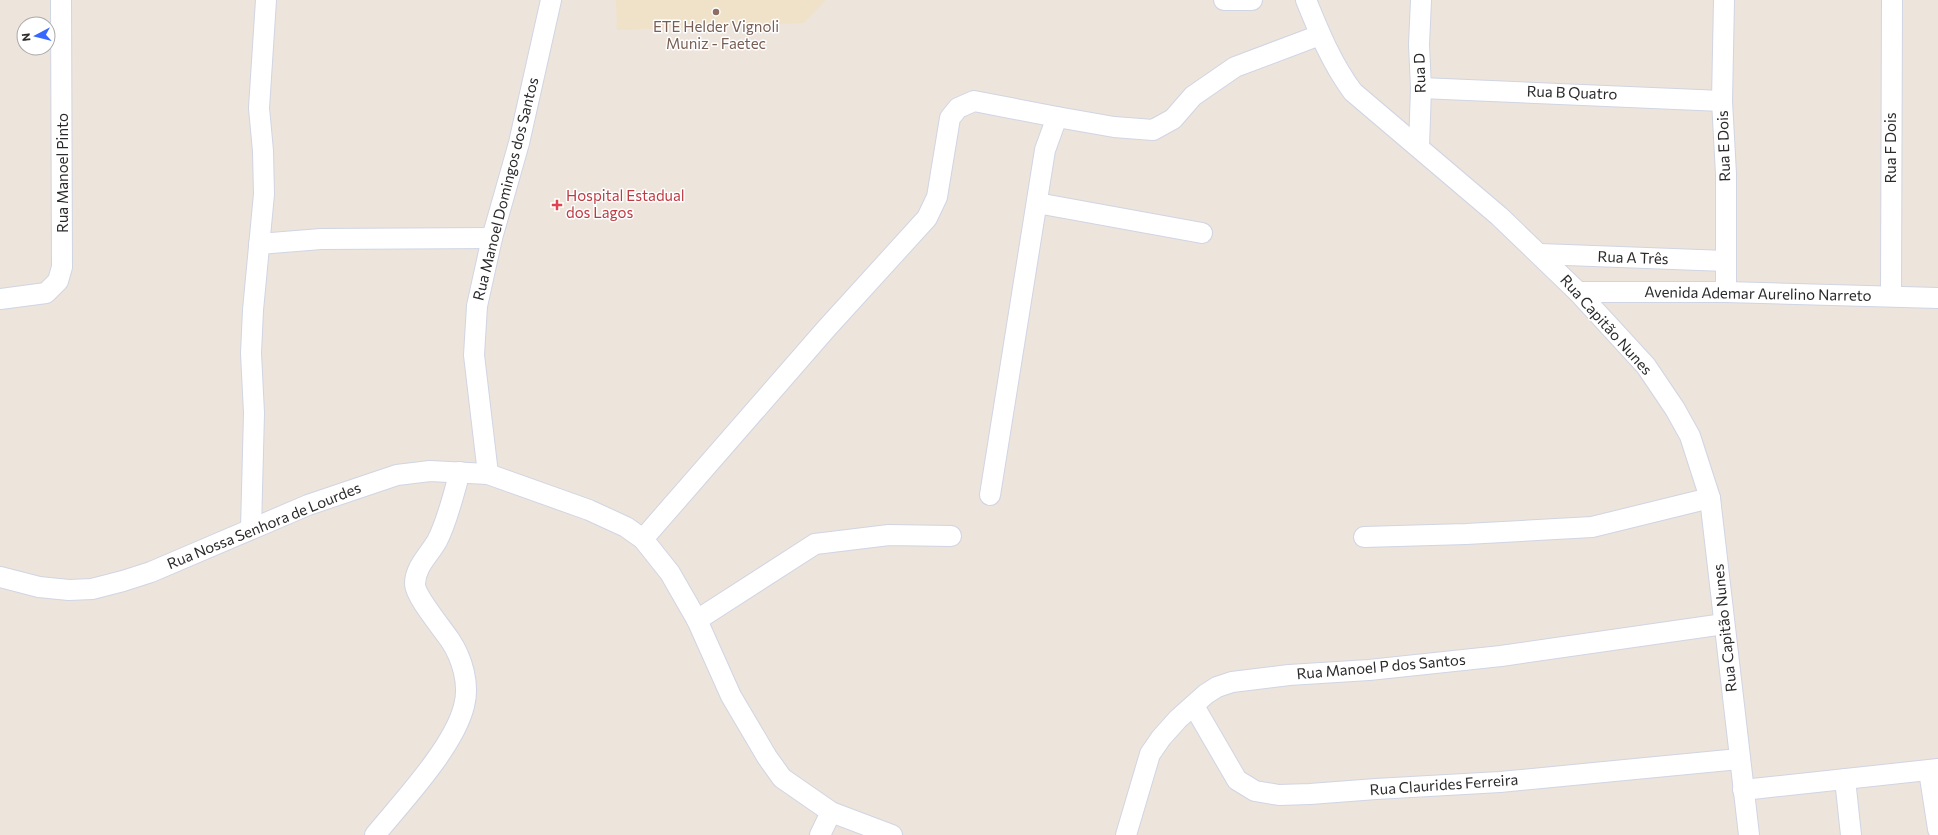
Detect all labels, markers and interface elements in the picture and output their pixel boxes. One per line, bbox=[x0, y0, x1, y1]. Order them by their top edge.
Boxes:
marker: ETE Helder Vignoli Muniz - Faetec bbox=[711, 7, 721, 17]
north arrow bbox=[16, 16, 56, 56]
place label: ETE Helder Vignoli Muniz - Faetec bbox=[653, 17, 779, 52]
text: N bbox=[19, 32, 33, 42]
street label: Rua D bbox=[1409, 53, 1429, 93]
street label: Rua Manoel Domingos dos Santos bbox=[469, 75, 542, 302]
street label: Rua B Quatro bbox=[1526, 81, 1618, 103]
street label: Rua E Dois bbox=[1713, 110, 1733, 182]
street label: Rua F Dois bbox=[1881, 112, 1899, 184]
street label: Rua Manoel Pinto bbox=[53, 113, 71, 233]
place label: Hospital Estadual dos Lagos bbox=[566, 186, 685, 221]
marker: Hospital Estadual dos Lagos bbox=[551, 199, 563, 211]
street label: Rua A Três bbox=[1597, 247, 1669, 267]
street label: Rua Capitão Nunes bbox=[1557, 270, 1657, 378]
street label: Avenida Ademar Aurelino Narreto bbox=[1644, 282, 1872, 304]
street label: Rua Nossa Senhora de Lourdes bbox=[164, 478, 363, 572]
street label: Rua Capitão Nunes bbox=[1708, 563, 1740, 693]
street label: Rua Manoel P dos Santos bbox=[1296, 650, 1466, 682]
street label: Rua Claurides Ferreira bbox=[1369, 770, 1519, 798]

